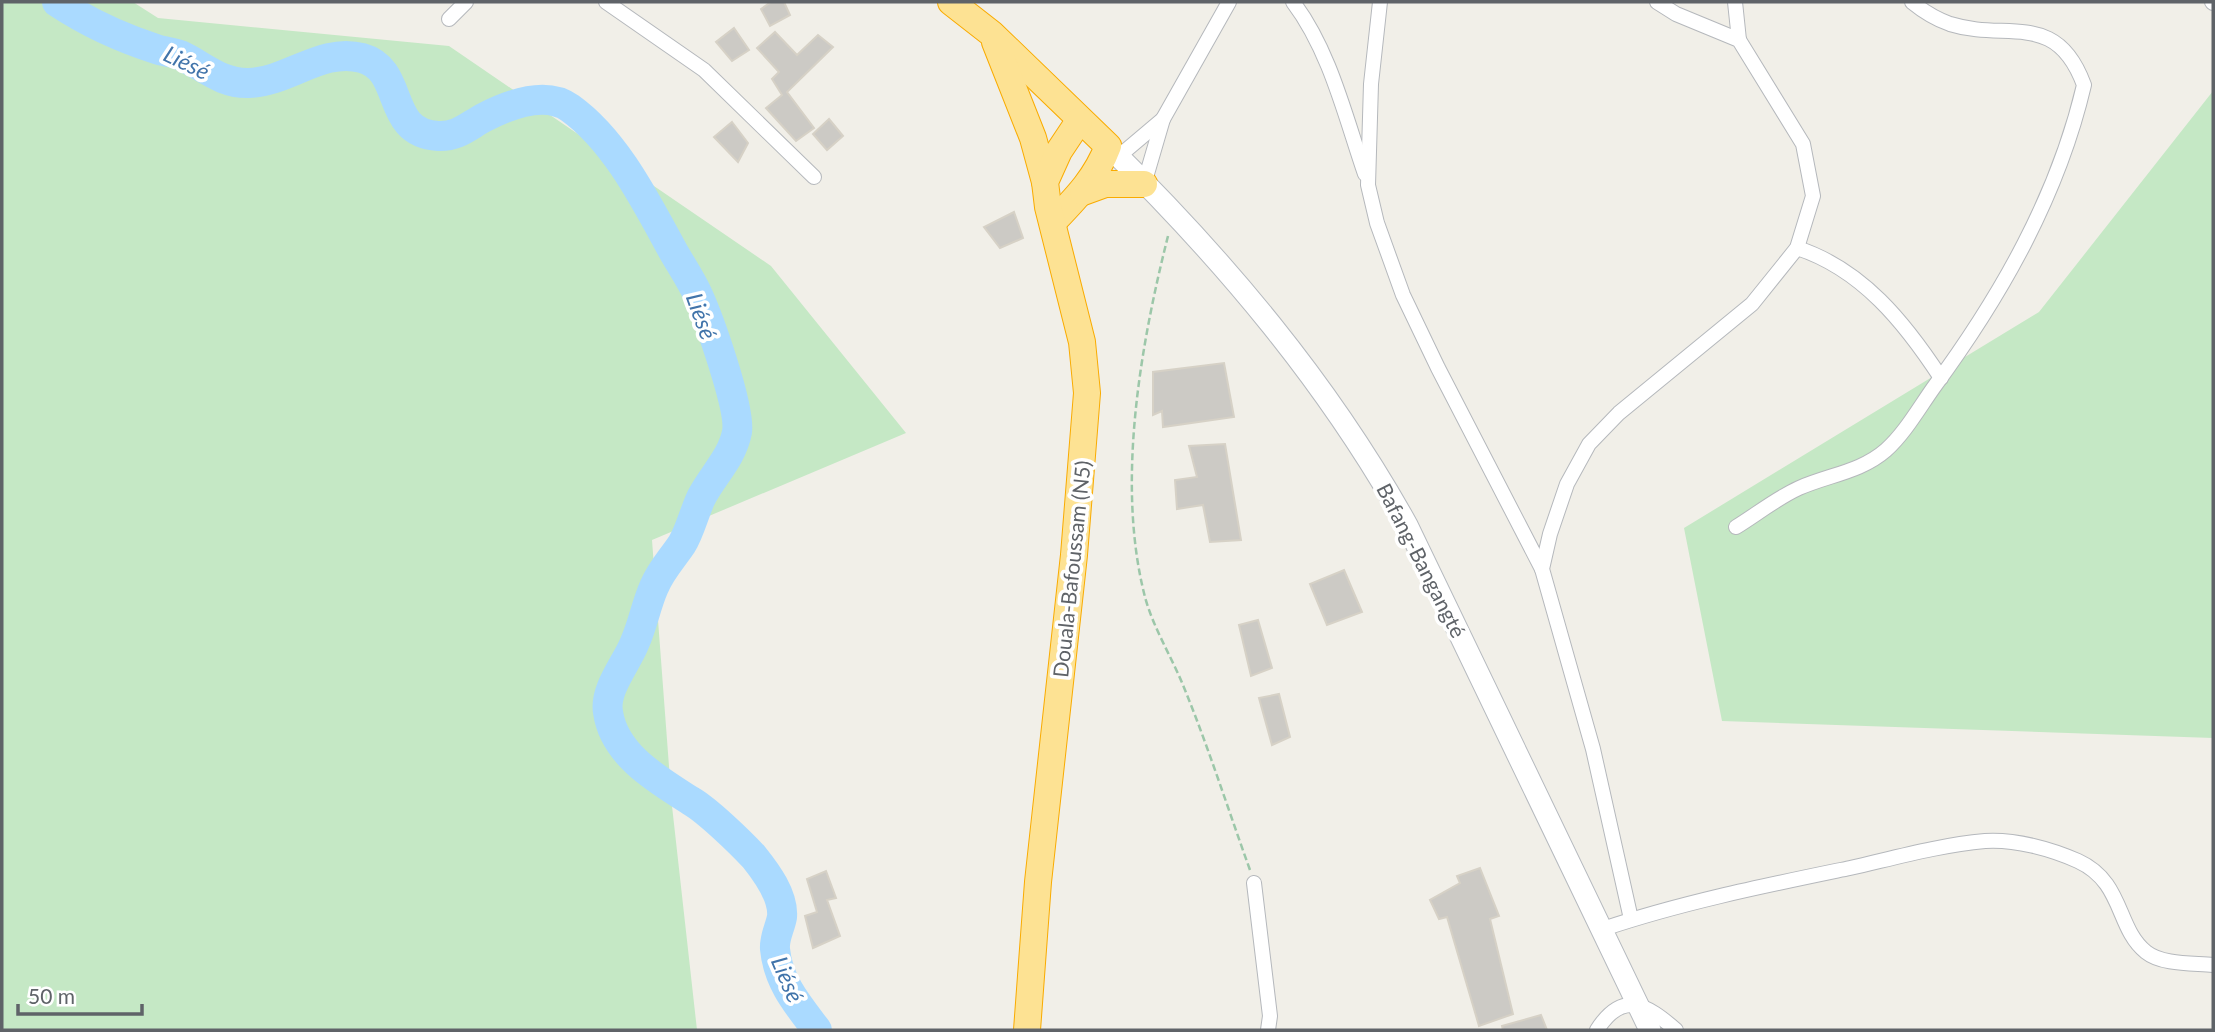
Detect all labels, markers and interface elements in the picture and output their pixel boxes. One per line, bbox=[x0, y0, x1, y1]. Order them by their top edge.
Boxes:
water label: Liésé bbox=[160, 39, 214, 85]
water label: Liésé bbox=[681, 289, 723, 343]
street label: Douala-Bafoussam (N5) bbox=[1047, 459, 1095, 679]
street label: Bafang-Bangangté bbox=[1372, 479, 1472, 641]
water label: Liésé bbox=[766, 952, 810, 1006]
scale bar bbox=[18, 972, 142, 1016]
text: 50 m bbox=[28, 983, 75, 1008]

